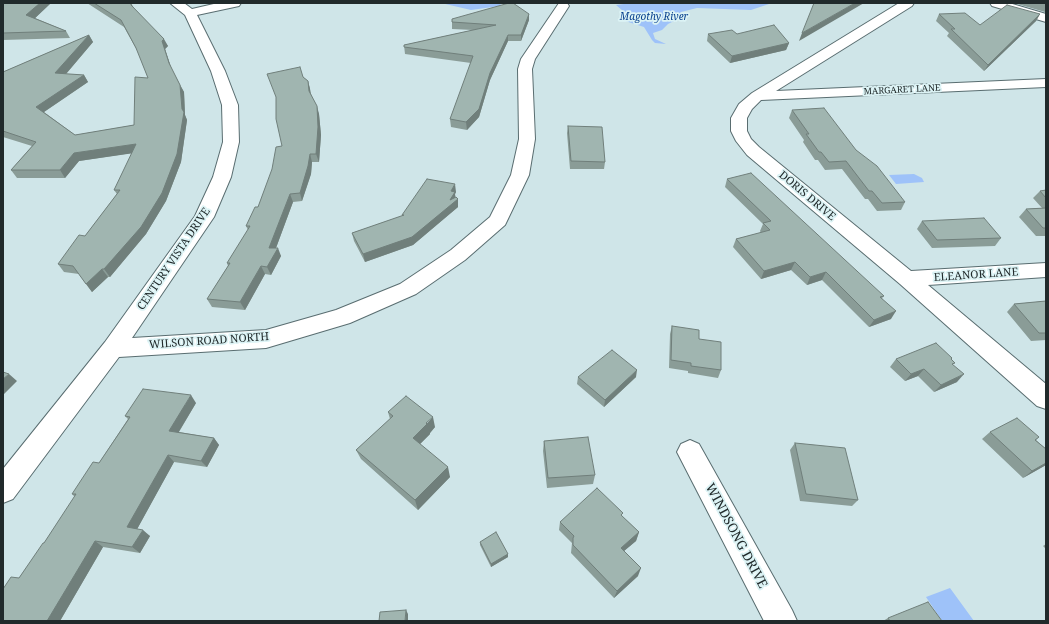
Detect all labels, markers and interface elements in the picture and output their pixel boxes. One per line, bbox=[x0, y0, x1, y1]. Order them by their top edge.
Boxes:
water label: Magothy River bbox=[620, 11, 688, 23]
street label: MARGARET LANE bbox=[863, 83, 941, 97]
street label: DORIS DRIVE bbox=[776, 169, 838, 223]
street label: CENTURY VISTA DRIVE bbox=[135, 205, 213, 313]
street label: ELEANOR LANE bbox=[933, 265, 1019, 285]
street label: WILSON ROAD NORTH bbox=[148, 330, 270, 352]
street label: WINDSONG DRIVE bbox=[702, 481, 770, 591]

